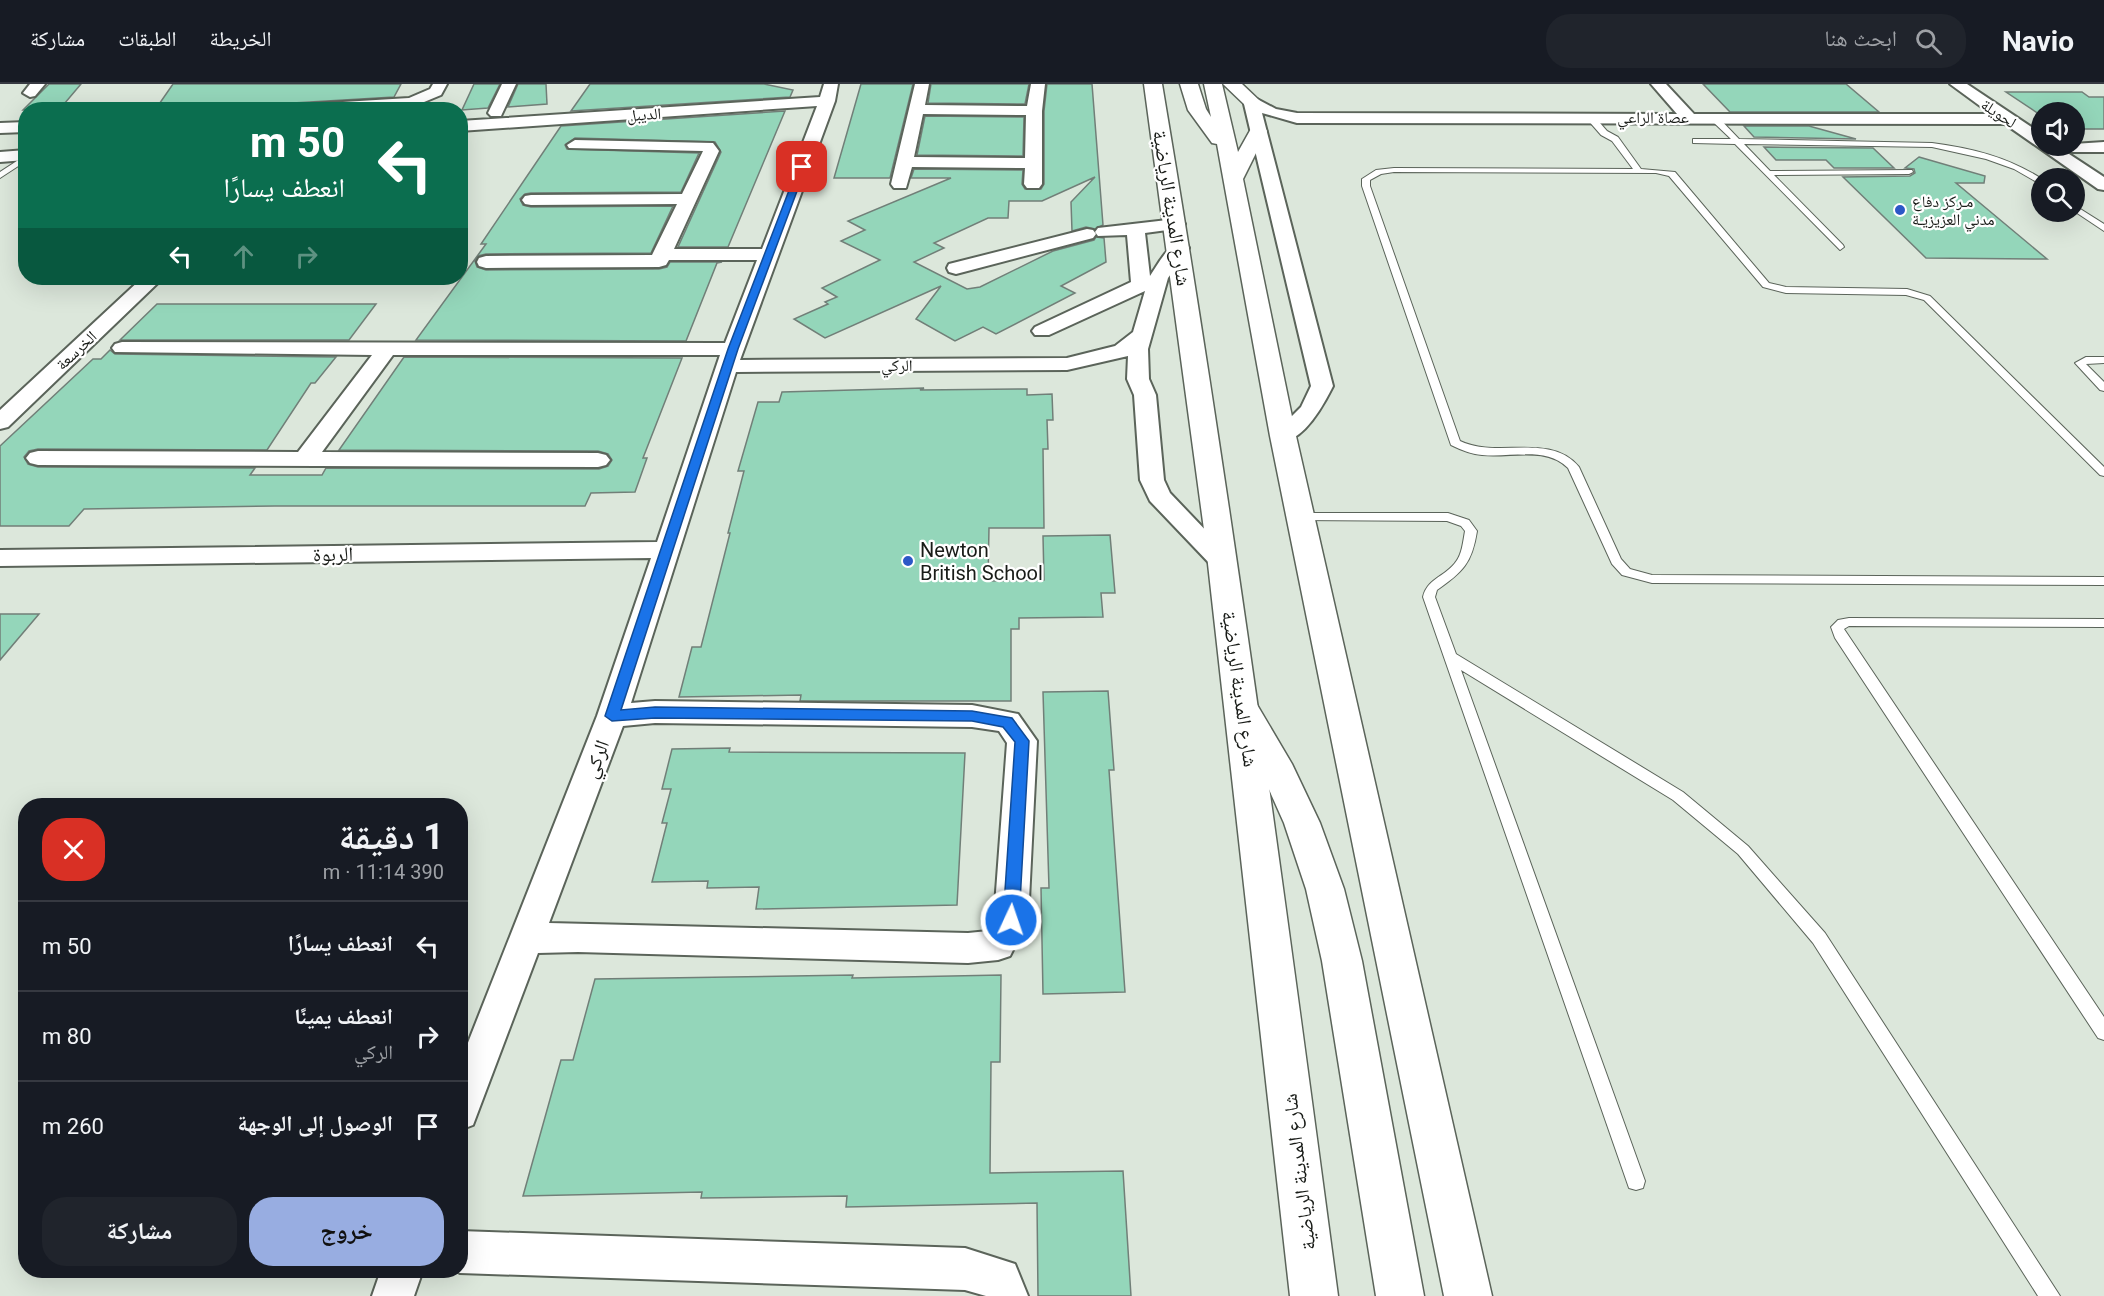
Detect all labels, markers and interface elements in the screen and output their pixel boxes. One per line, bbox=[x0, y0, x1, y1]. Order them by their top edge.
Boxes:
search box bbox=[1546, 14, 1966, 68]
icon: search bbox=[1912, 25, 1945, 58]
text: Navio bbox=[2002, 25, 2074, 58]
text: ابحث هنا bbox=[1825, 26, 1897, 51]
text: مشاركة bbox=[30, 27, 85, 51]
text: الطبقات bbox=[118, 27, 177, 51]
text: الخريطة bbox=[210, 27, 271, 51]
street label: لحويلة bbox=[1978, 95, 2020, 132]
map controls bbox=[2031, 102, 2085, 222]
button: sound bbox=[2031, 102, 2085, 156]
street label: الديبل bbox=[626, 104, 662, 126]
street label: عصاة الراعي bbox=[1617, 108, 1689, 130]
text: 50 m bbox=[250, 118, 345, 167]
icon: left bbox=[366, 126, 444, 204]
street label: شارع المدينة الرياضية bbox=[1147, 128, 1196, 288]
pin bbox=[776, 141, 827, 192]
icon: arrive bbox=[785, 150, 818, 183]
button: search bbox=[2031, 168, 2085, 222]
text: انعطف يسارًا bbox=[223, 172, 345, 204]
place label: مـركز دفاع مدني العزيزيـة bbox=[1912, 192, 1995, 232]
marker: مـركز دفاع مدني العزيزيـة bbox=[1893, 203, 1907, 217]
icon: left bbox=[164, 240, 197, 273]
icon: ahead bbox=[227, 240, 260, 273]
icon: right bbox=[290, 240, 323, 273]
street label: الخرسعة bbox=[52, 327, 101, 374]
street label: الركي bbox=[881, 356, 913, 378]
place label: Newton British School bbox=[920, 538, 1043, 585]
street label: الربوة bbox=[313, 542, 353, 566]
marker: Newton British School bbox=[901, 554, 915, 568]
street label: شارع المدينة الرياضية bbox=[1216, 609, 1263, 769]
street label: الركي bbox=[578, 736, 618, 783]
text: 1 دقيقة bbox=[339, 816, 444, 858]
button: close bbox=[42, 818, 105, 881]
text: 390 m · 11:14 bbox=[323, 860, 444, 884]
position arrow bbox=[979, 888, 1043, 952]
icon: left bbox=[411, 930, 444, 963]
text: انعطف يسارًا bbox=[288, 931, 393, 956]
text: 50 m bbox=[42, 934, 92, 959]
text: انعطف يمينًا bbox=[294, 1004, 393, 1029]
icon: right bbox=[411, 1020, 444, 1053]
text: 80 m bbox=[42, 1024, 92, 1049]
text: الركي bbox=[354, 1040, 393, 1064]
street label: شارع المدينة الرياضية bbox=[1277, 1092, 1321, 1252]
icon: arrive bbox=[411, 1110, 444, 1143]
text: الوصول إلى الوجهة bbox=[237, 1111, 393, 1136]
text: 260 m bbox=[42, 1114, 104, 1139]
button: مشاركة bbox=[42, 1197, 237, 1266]
button: خروج bbox=[249, 1197, 444, 1266]

